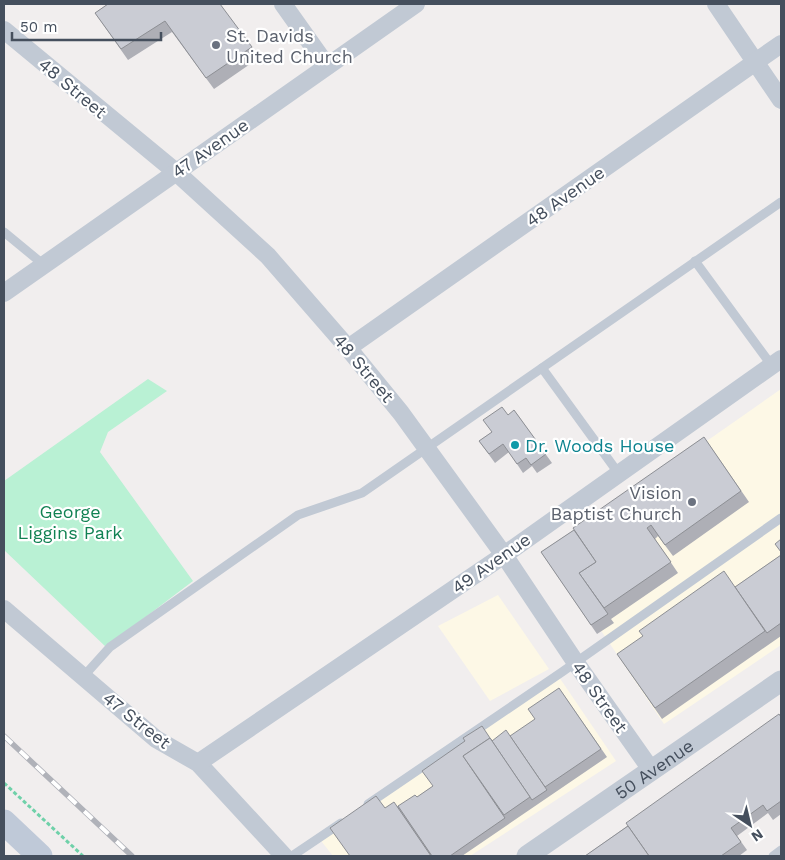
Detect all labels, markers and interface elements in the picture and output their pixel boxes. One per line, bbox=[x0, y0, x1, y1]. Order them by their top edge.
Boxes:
scale bar bbox=[12, 10, 161, 42]
text: 50 m bbox=[20, 18, 57, 36]
place label: St. Davids United Church bbox=[226, 25, 353, 67]
marker: St. Davids United Church bbox=[210, 39, 222, 51]
street label: 48 Street bbox=[35, 53, 112, 123]
street label: 47 Avenue bbox=[168, 114, 252, 182]
street label: 48 Avenue bbox=[522, 161, 608, 231]
street label: 48 Street bbox=[329, 330, 399, 407]
place label: Dr. Woods House bbox=[525, 435, 674, 456]
marker: Dr. Woods House bbox=[509, 439, 521, 451]
place label: Vision Baptist Church bbox=[551, 482, 682, 524]
marker: Vision Baptist Church bbox=[686, 496, 698, 508]
park label: George Liggins Park bbox=[18, 501, 122, 543]
street label: 49 Avenue bbox=[448, 528, 534, 598]
street label: 48 Street bbox=[568, 657, 632, 737]
street label: 47 Street bbox=[99, 687, 175, 753]
street label: 50 Avenue bbox=[610, 734, 697, 803]
north arrow bbox=[725, 800, 775, 850]
text: N bbox=[749, 826, 766, 845]

